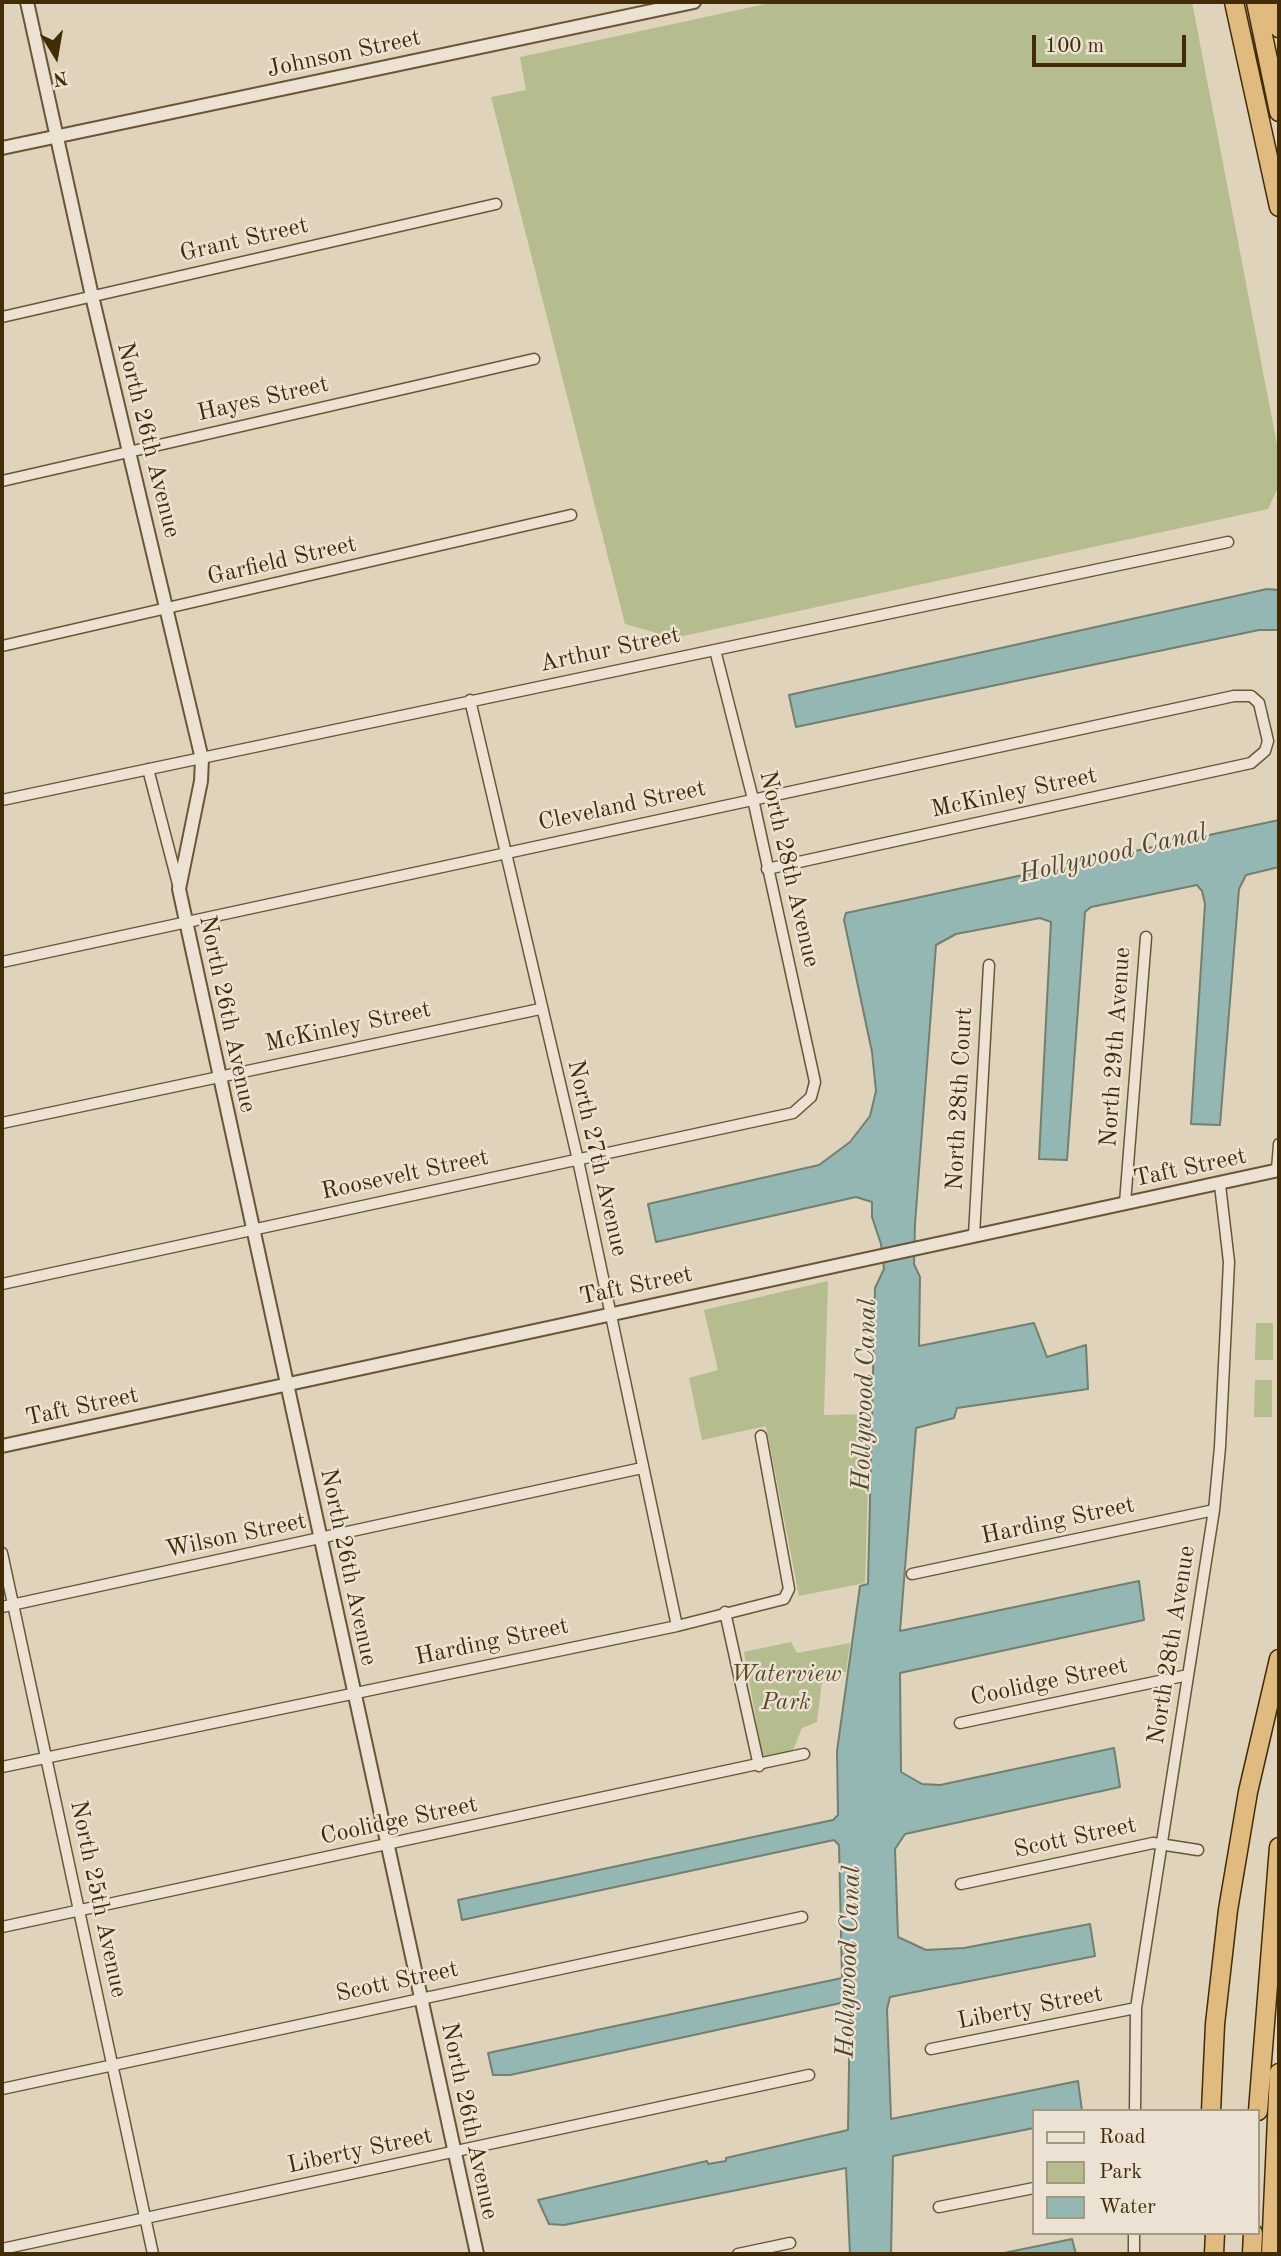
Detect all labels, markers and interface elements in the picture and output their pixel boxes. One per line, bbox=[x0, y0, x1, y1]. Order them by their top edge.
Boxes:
north arrow bbox=[21, 21, 91, 91]
scale bar bbox=[1036, 21, 1190, 65]
street label: Johnson Street bbox=[264, 24, 424, 84]
text: 100 m bbox=[1045, 36, 1104, 57]
text: N bbox=[51, 66, 69, 88]
street label: Grant Street bbox=[177, 211, 311, 269]
street label: North 26th Avenue bbox=[110, 339, 186, 541]
street label: Hayes Street bbox=[195, 370, 331, 428]
street label: Garfield Street bbox=[205, 530, 359, 592]
street label: Arthur Street bbox=[537, 621, 683, 679]
street label: McKinley Street bbox=[928, 761, 1100, 825]
street label: North 28th Avenue bbox=[752, 768, 826, 970]
street label: Cleveland Street bbox=[536, 774, 708, 838]
water label: Hollywood Canal bbox=[1016, 817, 1210, 891]
street label: North 26th Avenue bbox=[192, 913, 262, 1115]
street label: North 29th Avenue bbox=[1095, 946, 1137, 1148]
street label: McKinley Street bbox=[262, 995, 434, 1059]
street label: North 28th Court bbox=[941, 1007, 979, 1191]
street label: North 27th Avenue bbox=[560, 1057, 634, 1259]
street label: Taft Street bbox=[1131, 1142, 1249, 1194]
street label: Roosevelt Street bbox=[319, 1143, 491, 1207]
street label: Taft Street bbox=[577, 1260, 695, 1312]
water label: Hollywood Canal bbox=[846, 1298, 884, 1492]
street label: Taft Street bbox=[23, 1381, 141, 1433]
street label: North 26th Avenue bbox=[313, 1466, 383, 1668]
street label: Harding Street bbox=[979, 1491, 1137, 1551]
street label: Wilson Street bbox=[163, 1507, 309, 1565]
street label: North 28th Avenue bbox=[1142, 1544, 1202, 1746]
street label: Harding Street bbox=[413, 1612, 571, 1672]
street label: Coolidge Street bbox=[968, 1651, 1130, 1713]
park label: Waterview Park bbox=[730, 1661, 842, 1717]
street label: Coolidge Street bbox=[318, 1790, 480, 1852]
street label: North 25th Avenue bbox=[63, 1798, 133, 2000]
street label: Scott Street bbox=[1011, 1811, 1139, 1865]
water label: Hollywood Canal bbox=[830, 1865, 868, 2059]
street label: Scott Street bbox=[333, 1955, 461, 2009]
street label: Liberty Street bbox=[955, 1980, 1105, 2036]
street label: North 26th Avenue bbox=[434, 2020, 504, 2222]
legend bbox=[1032, 2109, 1260, 2235]
street label: Liberty Street bbox=[285, 2122, 435, 2180]
text: Road bbox=[1099, 2127, 1146, 2148]
text: Park bbox=[1099, 2162, 1142, 2183]
text: Water bbox=[1099, 2197, 1156, 2218]

